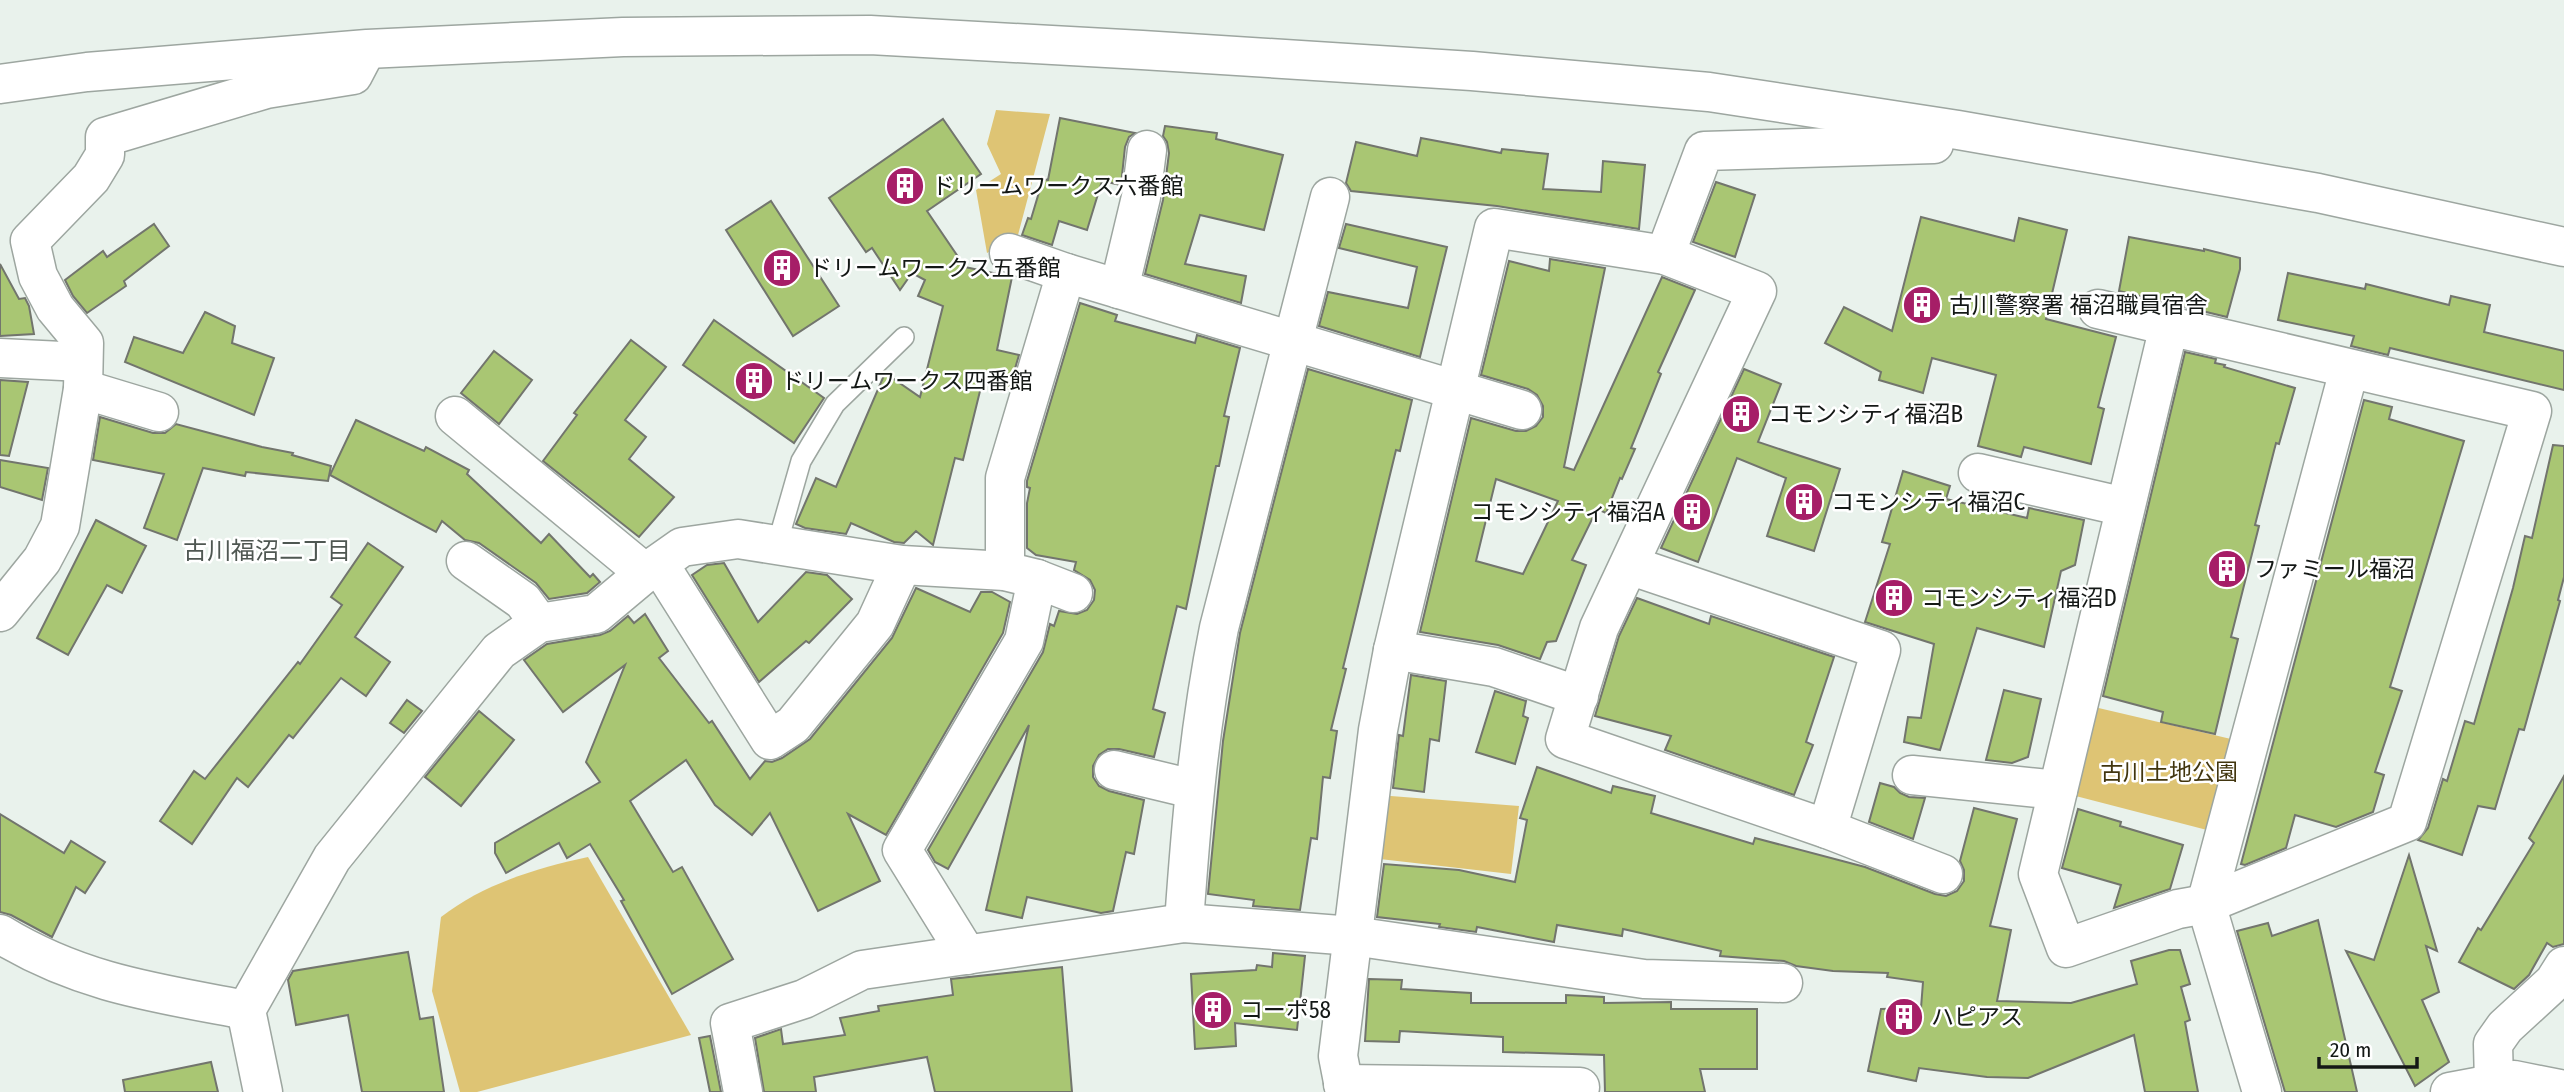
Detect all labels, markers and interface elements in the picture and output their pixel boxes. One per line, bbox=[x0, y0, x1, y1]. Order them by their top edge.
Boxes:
building icon: ドリームワークス六番館 bbox=[884, 165, 926, 207]
place label: ドリームワークス六番館 bbox=[932, 172, 1184, 200]
building icon: ドリームワークス五番館 bbox=[761, 247, 803, 289]
place label: ドリームワークス五番館 bbox=[809, 254, 1061, 282]
building icon: 古川警察署 福沼職員宿舎 bbox=[1901, 284, 1943, 326]
place label: 古川警察署 福沼職員宿舎 bbox=[1949, 291, 2207, 319]
building icon: ドリームワークス四番館 bbox=[733, 360, 775, 402]
place label: ドリームワークス四番館 bbox=[781, 367, 1033, 395]
building icon: コモンシティ福沼B bbox=[1720, 393, 1762, 435]
place label: コモンシティ福沼B bbox=[1768, 400, 1963, 428]
building icon: コモンシティ福沼C bbox=[1783, 481, 1825, 523]
place label: コモンシティ福沼C bbox=[1831, 488, 2026, 516]
building icon: コモンシティ福沼A bbox=[1671, 491, 1713, 533]
place label: コモンシティ福沼A bbox=[1470, 498, 1665, 526]
district label: 古川福沼二丁目 bbox=[183, 537, 351, 565]
building icon: ファミール福沼 bbox=[2206, 548, 2248, 590]
place label: ファミール福沼 bbox=[2254, 555, 2415, 583]
building icon: コモンシティ福沼D bbox=[1873, 577, 1915, 619]
place label: コモンシティ福沼D bbox=[1921, 584, 2117, 612]
park label: 古川土地公園 bbox=[2100, 758, 2238, 786]
building icon: コーポ58 bbox=[1192, 989, 1234, 1031]
place label: コーポ58 bbox=[1240, 996, 1331, 1024]
building icon: ハピアス bbox=[1883, 996, 1925, 1038]
place label: ハピアス bbox=[1931, 1003, 2023, 1031]
scale bar bbox=[2319, 1026, 2417, 1070]
text: 20 m bbox=[2330, 1037, 2371, 1063]

